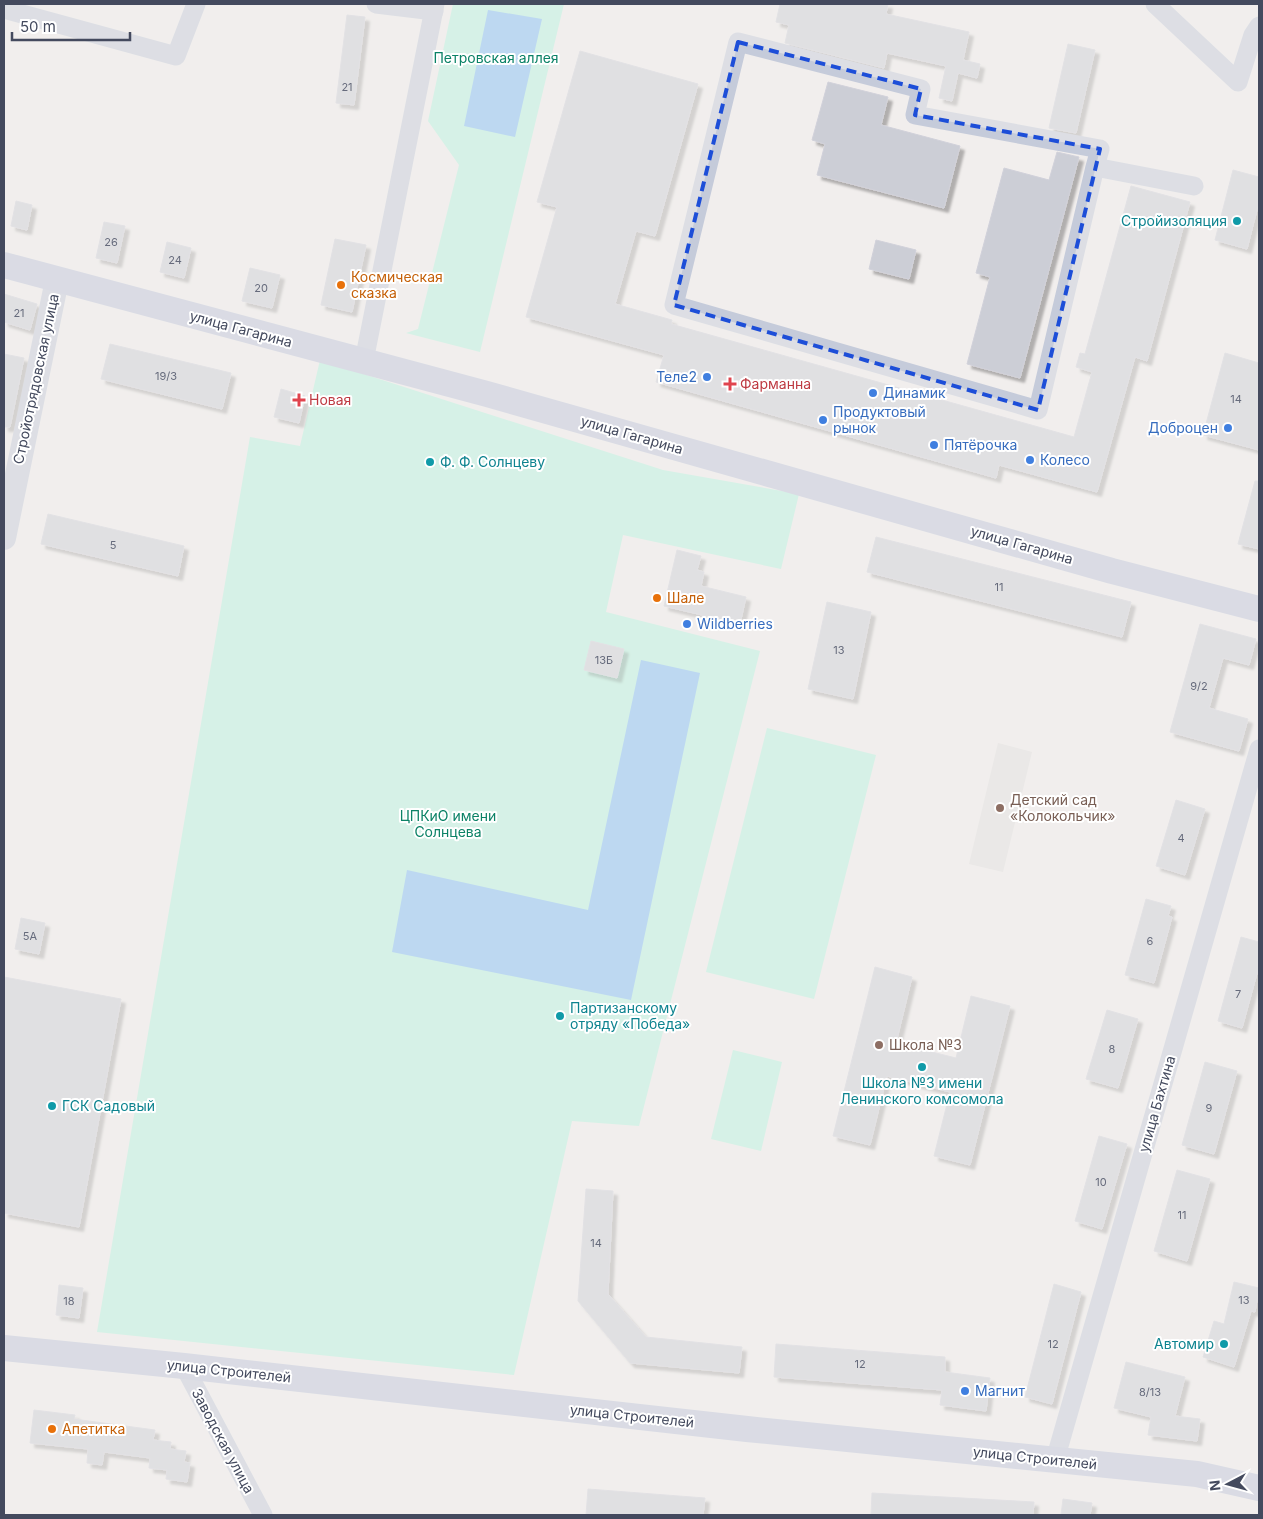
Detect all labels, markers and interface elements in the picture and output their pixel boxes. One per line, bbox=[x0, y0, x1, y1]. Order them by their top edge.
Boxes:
scale bar bbox=[12, 10, 130, 42]
text: 50 m bbox=[20, 17, 56, 36]
park label: Петровская аллея bbox=[433, 49, 559, 66]
house number: 21 bbox=[341, 80, 353, 94]
place label: Стройизоляция bbox=[1121, 212, 1227, 229]
marker: Стройизоляция bbox=[1231, 215, 1243, 227]
house number: 26 bbox=[104, 235, 118, 249]
house number: 24 bbox=[168, 253, 182, 267]
place label: Космическая сказка bbox=[351, 268, 443, 301]
marker: Космическая сказка bbox=[335, 279, 347, 291]
house number: 20 bbox=[254, 281, 268, 295]
street label: Стройотрядовская улица bbox=[9, 292, 62, 466]
house number: 21 bbox=[13, 306, 25, 320]
street label: улица Гагарина bbox=[188, 307, 294, 350]
place label: Теле2 bbox=[656, 368, 697, 385]
house number: 19/3 bbox=[155, 369, 177, 383]
marker: Теле2 bbox=[701, 371, 713, 383]
place label: Фарманна bbox=[740, 375, 811, 392]
marker: Фарманна bbox=[724, 378, 736, 390]
place label: Динамик bbox=[883, 384, 946, 401]
marker: Динамик bbox=[867, 387, 879, 399]
place label: Новая bbox=[309, 391, 351, 408]
house number: 14 bbox=[1230, 392, 1242, 406]
marker: Новая bbox=[293, 394, 305, 406]
place label: Продуктовый рынок bbox=[833, 403, 926, 436]
street label: улица Гагарина bbox=[579, 412, 685, 457]
marker: Продуктовый рынок bbox=[817, 414, 829, 426]
place label: Доброцен bbox=[1148, 419, 1218, 436]
marker: Доброцен bbox=[1222, 422, 1234, 434]
place label: Пятёрочка bbox=[944, 436, 1017, 453]
marker: Пятёрочка bbox=[928, 439, 940, 451]
place label: Колесо bbox=[1040, 451, 1090, 468]
place label: Ф. Ф. Солнцеву bbox=[440, 453, 545, 470]
marker: Колесо bbox=[1024, 454, 1036, 466]
marker: Ф. Ф. Солнцеву bbox=[424, 456, 436, 468]
street label: улица Гагарина bbox=[969, 522, 1075, 567]
house number: 5 bbox=[110, 538, 117, 552]
house number: 11 bbox=[995, 580, 1003, 594]
place label: Шале bbox=[667, 589, 704, 606]
marker: Шале bbox=[651, 592, 663, 604]
place label: Wildberries bbox=[697, 615, 773, 632]
marker: Wildberries bbox=[681, 618, 693, 630]
house number: 13 bbox=[833, 643, 845, 657]
house number: 13Б bbox=[595, 653, 613, 667]
house number: 9/2 bbox=[1190, 679, 1208, 693]
place label: Детский сад «Колокольчик» bbox=[1010, 791, 1116, 824]
marker: Детский сад «Колокольчик» bbox=[994, 802, 1006, 814]
park label: ЦПКиО имени Солнцева bbox=[400, 807, 496, 840]
house number: 4 bbox=[1177, 831, 1185, 845]
house number: 5А bbox=[23, 929, 38, 943]
house number: 6 bbox=[1147, 934, 1154, 948]
house number: 7 bbox=[1235, 987, 1241, 1001]
place label: Партизанскому отряду «Победа» bbox=[570, 999, 690, 1032]
marker: Партизанскому отряду «Победа» bbox=[554, 1010, 566, 1022]
place label: Школа №3 bbox=[889, 1036, 962, 1053]
marker: Школа №3 bbox=[873, 1039, 885, 1051]
house number: 8 bbox=[1109, 1042, 1116, 1056]
street label: улица Бахтина bbox=[1135, 1054, 1178, 1154]
marker: Школа №3 имени Ленинского комсомола bbox=[916, 1061, 928, 1073]
place label: Школа №3 имени Ленинского комсомола bbox=[840, 1074, 1004, 1107]
place label: ГСК Садовый bbox=[62, 1097, 155, 1114]
marker: ГСК Садовый bbox=[46, 1100, 58, 1112]
house number: 9 bbox=[1206, 1101, 1213, 1115]
house number: 10 bbox=[1095, 1175, 1107, 1189]
house number: 11 bbox=[1178, 1208, 1186, 1222]
house number: 14 bbox=[590, 1236, 602, 1250]
house number: 13 bbox=[1238, 1293, 1250, 1307]
house number: 18 bbox=[63, 1294, 75, 1308]
place label: Автомир bbox=[1154, 1335, 1214, 1352]
house number: 12 bbox=[1047, 1337, 1059, 1351]
marker: Автомир bbox=[1218, 1338, 1230, 1350]
street label: улица Строителей bbox=[166, 1356, 292, 1385]
house number: 12 bbox=[854, 1357, 866, 1371]
place label: Магнит bbox=[975, 1382, 1025, 1399]
street label: Заводская улица bbox=[189, 1385, 258, 1496]
marker: Магнит bbox=[959, 1385, 971, 1397]
house number: 8/13 bbox=[1139, 1385, 1161, 1399]
street label: улица Строителей bbox=[569, 1401, 695, 1430]
place label: Апетитка bbox=[62, 1420, 125, 1437]
marker: Апетитка bbox=[46, 1423, 58, 1435]
street label: улица Строителей bbox=[972, 1443, 1098, 1472]
north arrow bbox=[1203, 1459, 1253, 1509]
text: N bbox=[1206, 1479, 1224, 1492]

